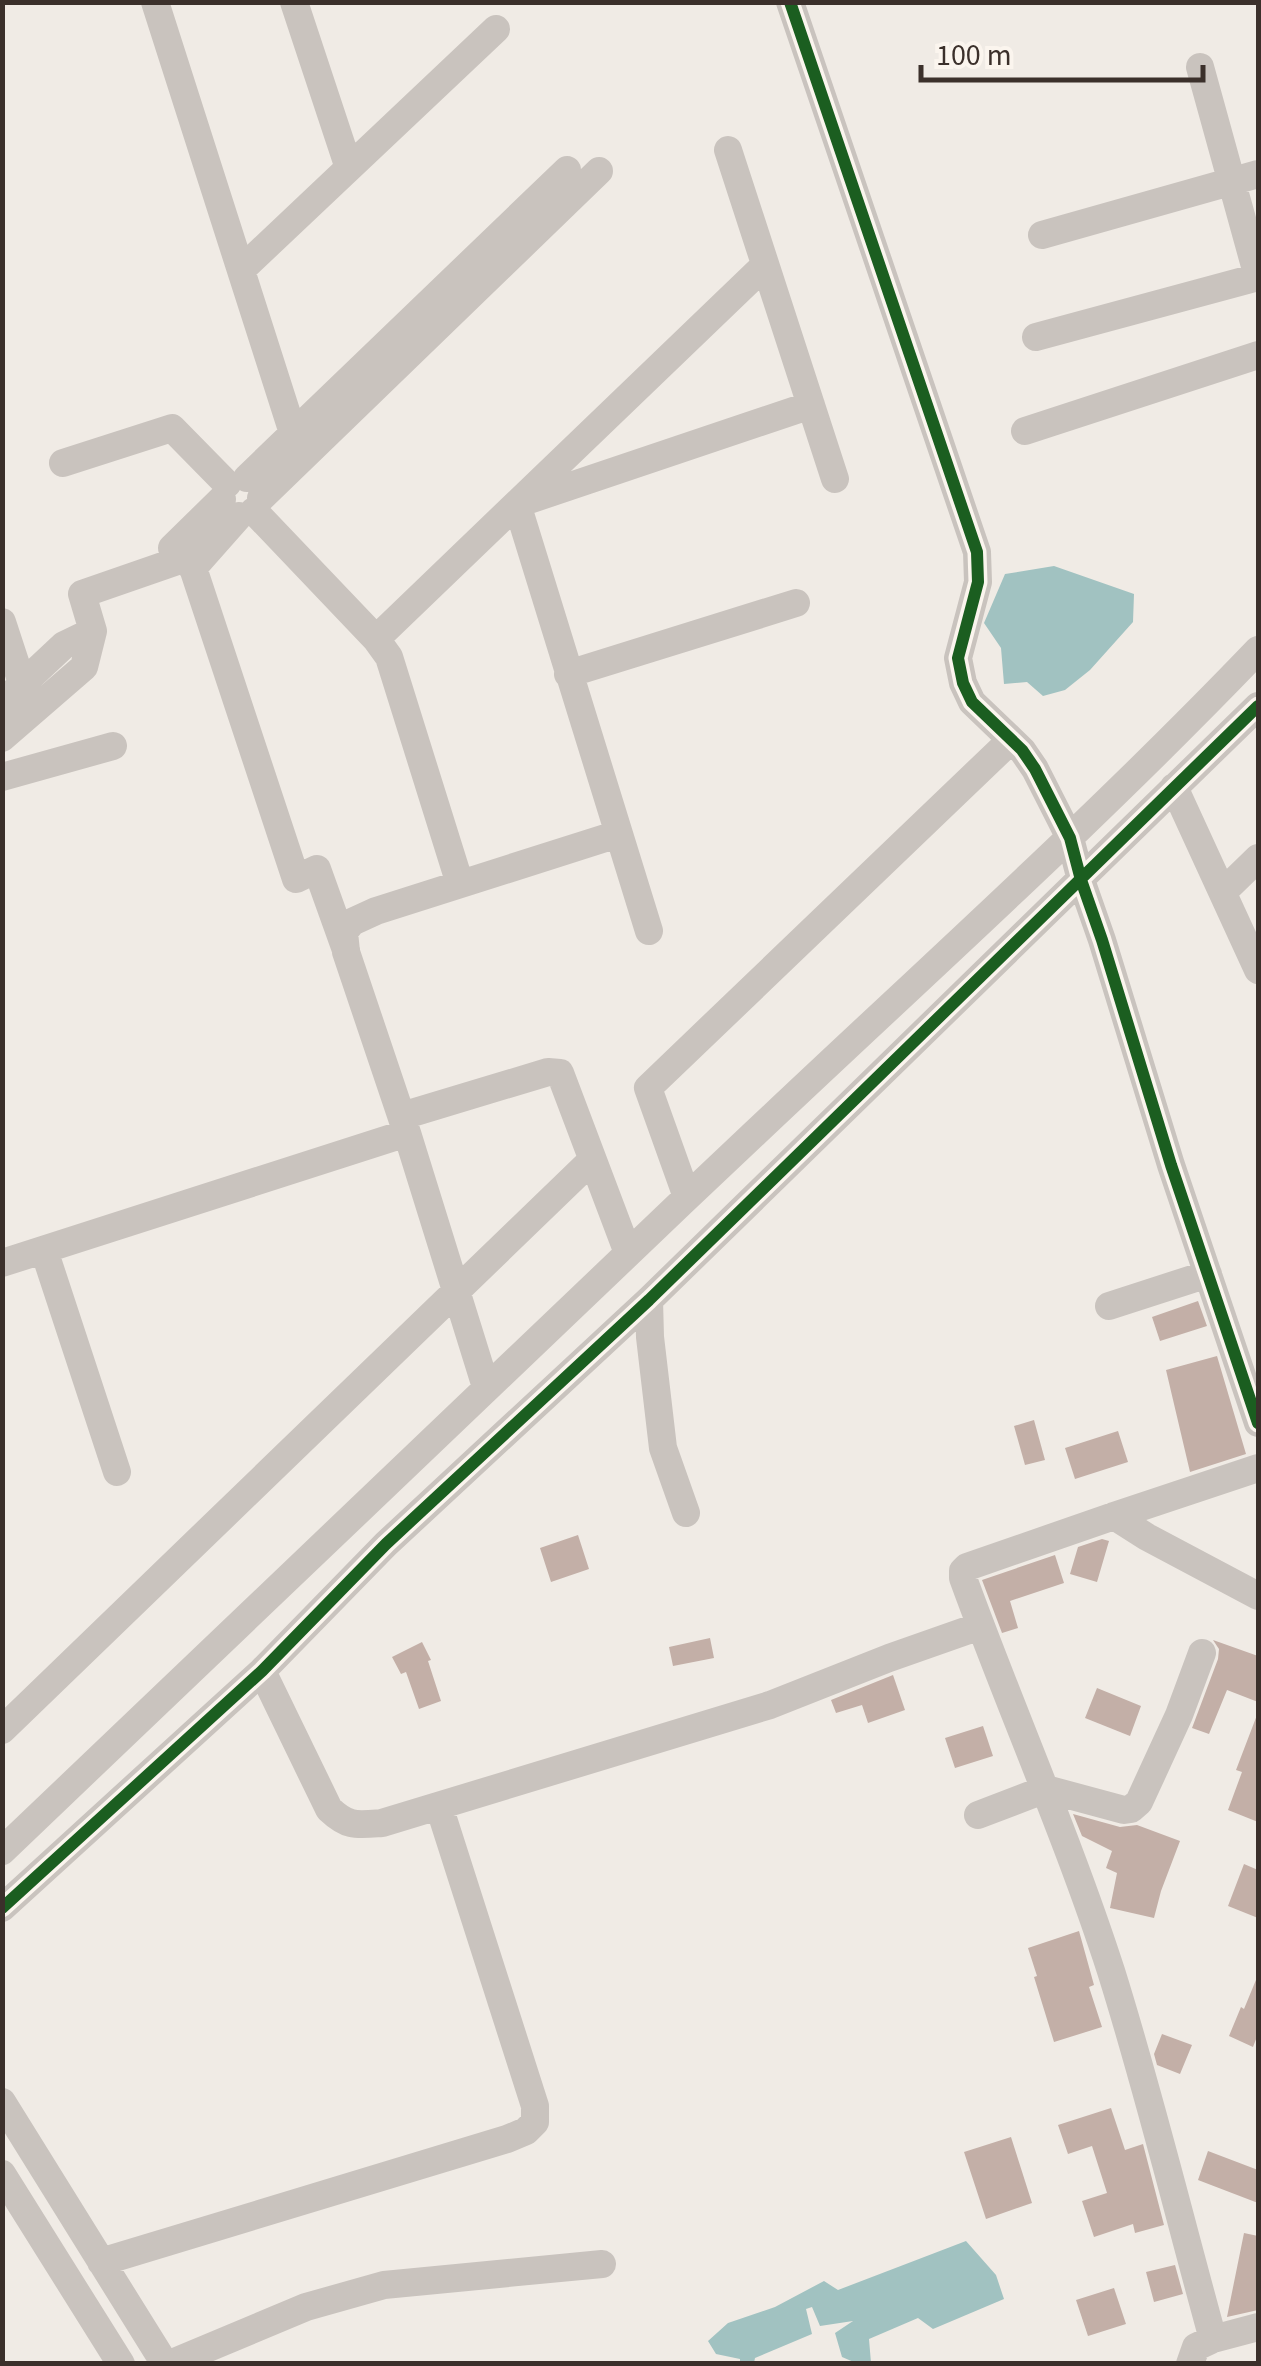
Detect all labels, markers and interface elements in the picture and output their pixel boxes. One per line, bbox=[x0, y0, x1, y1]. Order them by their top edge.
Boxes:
scale bar bbox=[921, 20, 1204, 82]
text: 100 m bbox=[936, 34, 1012, 77]

